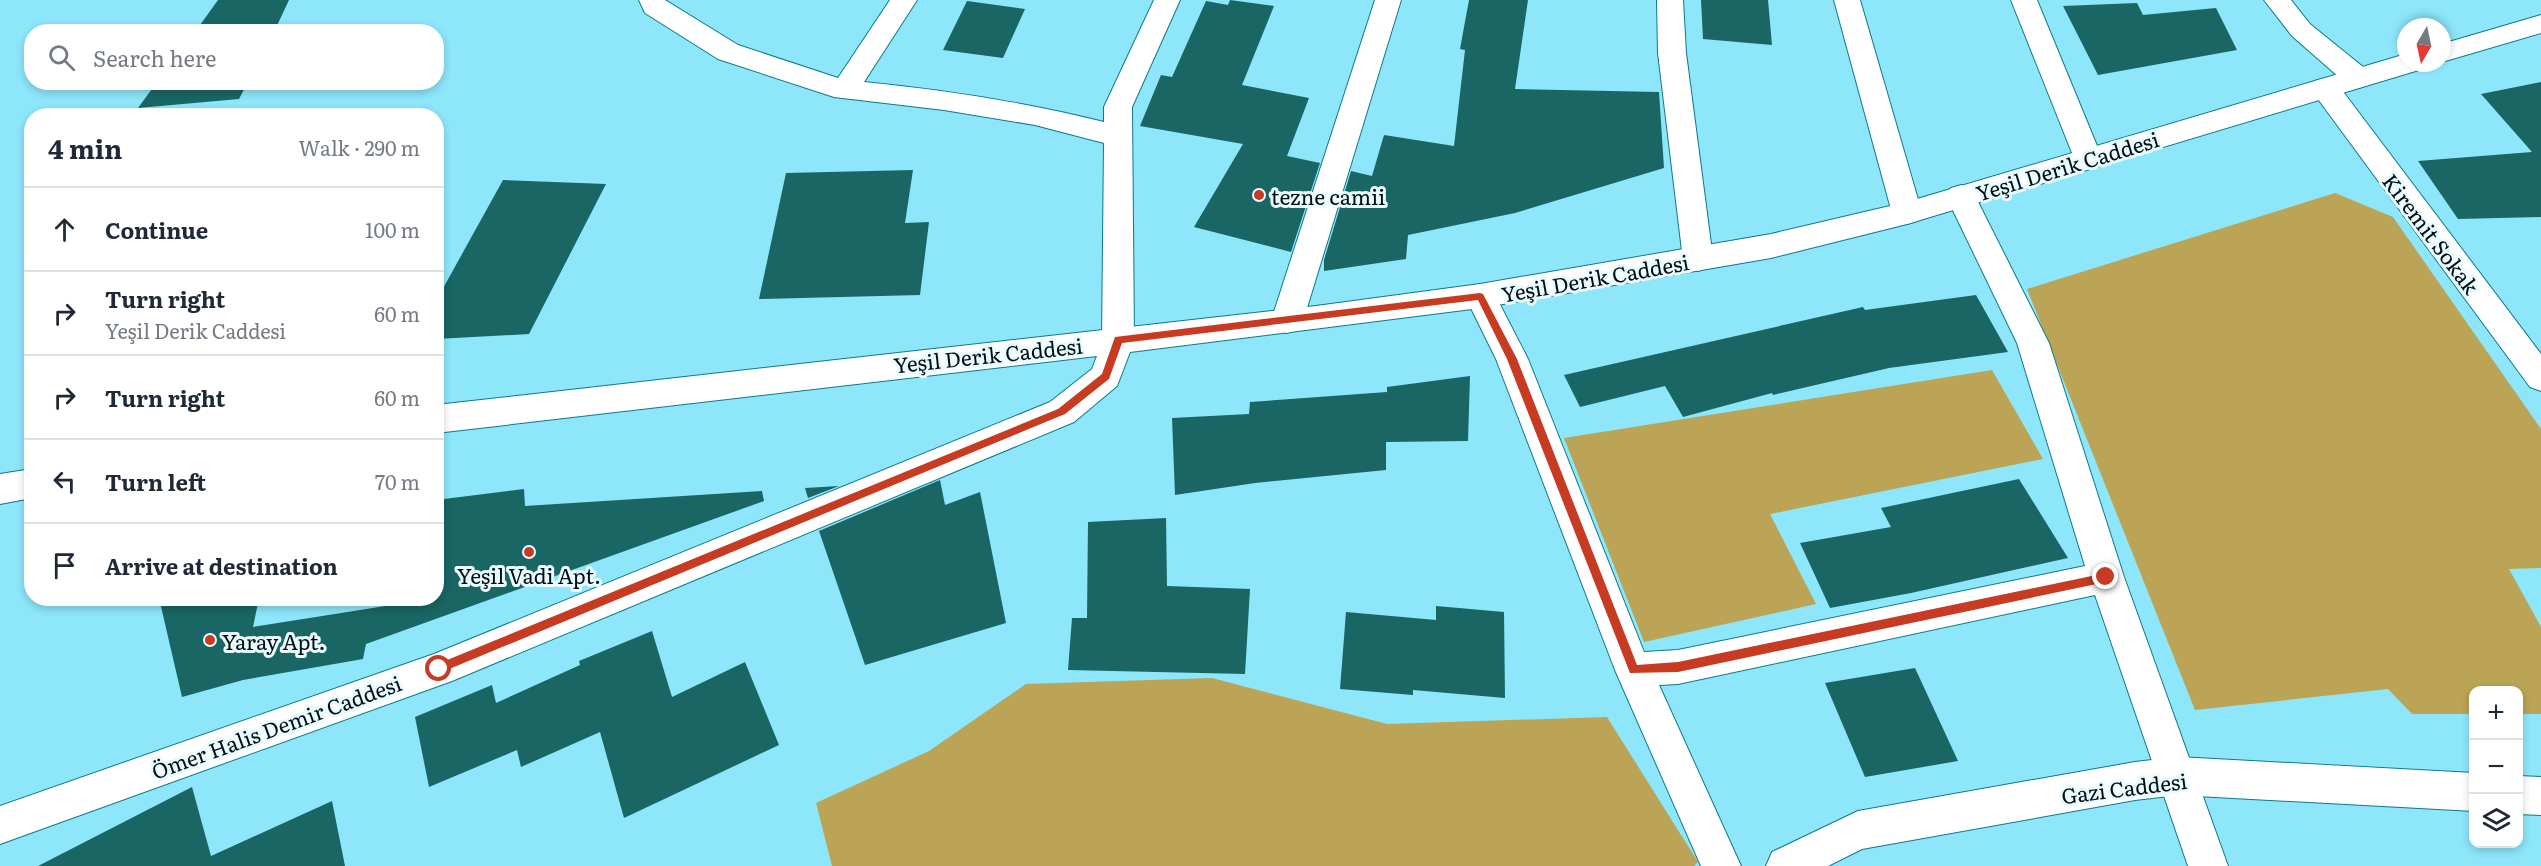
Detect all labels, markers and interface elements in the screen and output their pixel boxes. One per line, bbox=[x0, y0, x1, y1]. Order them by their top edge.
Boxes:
north arrow bbox=[2397, 18, 2451, 72]
search box bbox=[24, 24, 444, 90]
icon: search bbox=[45, 41, 78, 74]
text: Search here bbox=[93, 41, 216, 74]
street label: Yeşil Derik Caddesi bbox=[1972, 122, 2162, 208]
text: 4 min bbox=[48, 128, 122, 167]
text: Walk · 290 m bbox=[299, 132, 420, 162]
street label: Kiremit Sokak bbox=[2376, 166, 2488, 300]
place label: tezne camii bbox=[1271, 180, 1385, 211]
marker: tezne camii bbox=[1252, 188, 1266, 202]
icon: ahead bbox=[48, 213, 81, 246]
text: Continue bbox=[105, 213, 208, 246]
text: 100 m bbox=[365, 214, 420, 244]
street label: Yeşil Derik Caddesi bbox=[1499, 245, 1691, 309]
text: Turn right bbox=[105, 282, 225, 315]
icon: right bbox=[48, 297, 81, 330]
text: 60 m bbox=[374, 298, 420, 328]
text: Yeşil Derik Caddesi bbox=[105, 315, 286, 345]
street label: Yeşil Derik Caddesi bbox=[892, 329, 1084, 379]
icon: right bbox=[48, 381, 81, 414]
text: Turn right bbox=[105, 381, 225, 414]
text: 60 m bbox=[374, 382, 420, 412]
icon: left bbox=[48, 465, 81, 498]
text: Turn left bbox=[105, 465, 206, 498]
text: 70 m bbox=[375, 466, 420, 496]
marker: Yeşil Vadi Apt. bbox=[522, 545, 536, 559]
icon: arrive bbox=[48, 549, 81, 582]
text: Arrive at destination bbox=[105, 549, 338, 582]
place label: Yeşil Vadi Apt. bbox=[457, 559, 601, 590]
route end bbox=[2092, 563, 2118, 589]
place label: Yaray Apt. bbox=[222, 625, 326, 656]
marker: Yaray Apt. bbox=[203, 633, 217, 647]
route start bbox=[425, 655, 451, 681]
street label: Ömer Halis Demir Caddesi bbox=[147, 666, 405, 786]
map controls bbox=[2469, 686, 2523, 848]
button: + bbox=[2469, 686, 2523, 740]
button: − bbox=[2469, 740, 2523, 794]
street label: Gazi Caddesi bbox=[2059, 764, 2189, 810]
button: layers bbox=[2469, 794, 2523, 848]

